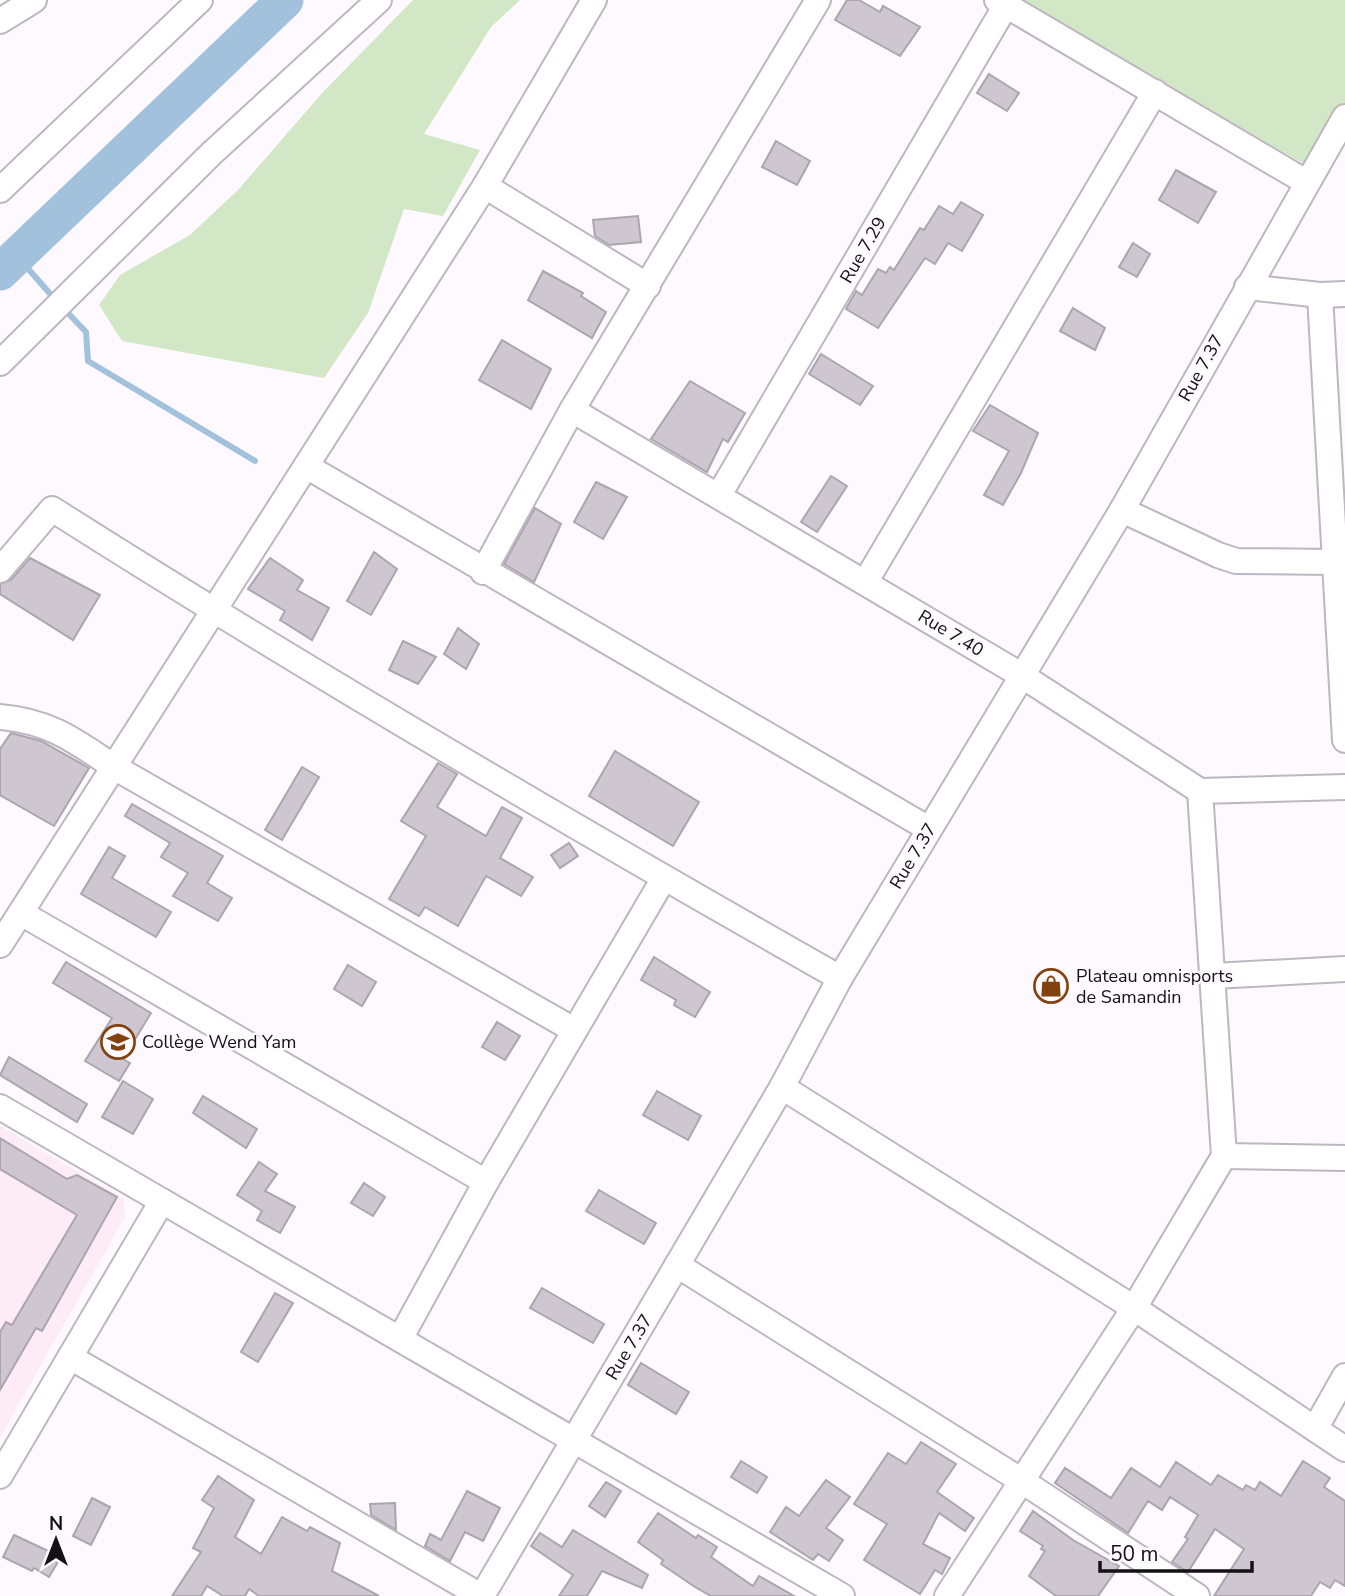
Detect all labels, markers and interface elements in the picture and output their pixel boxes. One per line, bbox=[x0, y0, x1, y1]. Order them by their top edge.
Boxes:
street label: Rue 7.29 bbox=[834, 212, 892, 288]
street label: Rue 7.37 bbox=[1173, 330, 1229, 406]
street label: Rue 7.40 bbox=[914, 604, 988, 662]
street label: Rue 7.37 bbox=[884, 819, 942, 893]
place label: Plateau omnisports de Samandin bbox=[1076, 964, 1233, 1009]
shop icon: Plateau omnisports de Samandin bbox=[1032, 967, 1070, 1005]
school or university icon: Collège Wend Yam bbox=[99, 1023, 137, 1061]
place label: Collège Wend Yam bbox=[142, 1030, 296, 1054]
street label: Rue 7.37 bbox=[600, 1310, 658, 1384]
north arrow bbox=[21, 1505, 91, 1575]
text: N bbox=[49, 1511, 63, 1537]
scale bar bbox=[1100, 1530, 1252, 1574]
text: 50 m bbox=[1110, 1540, 1159, 1568]

